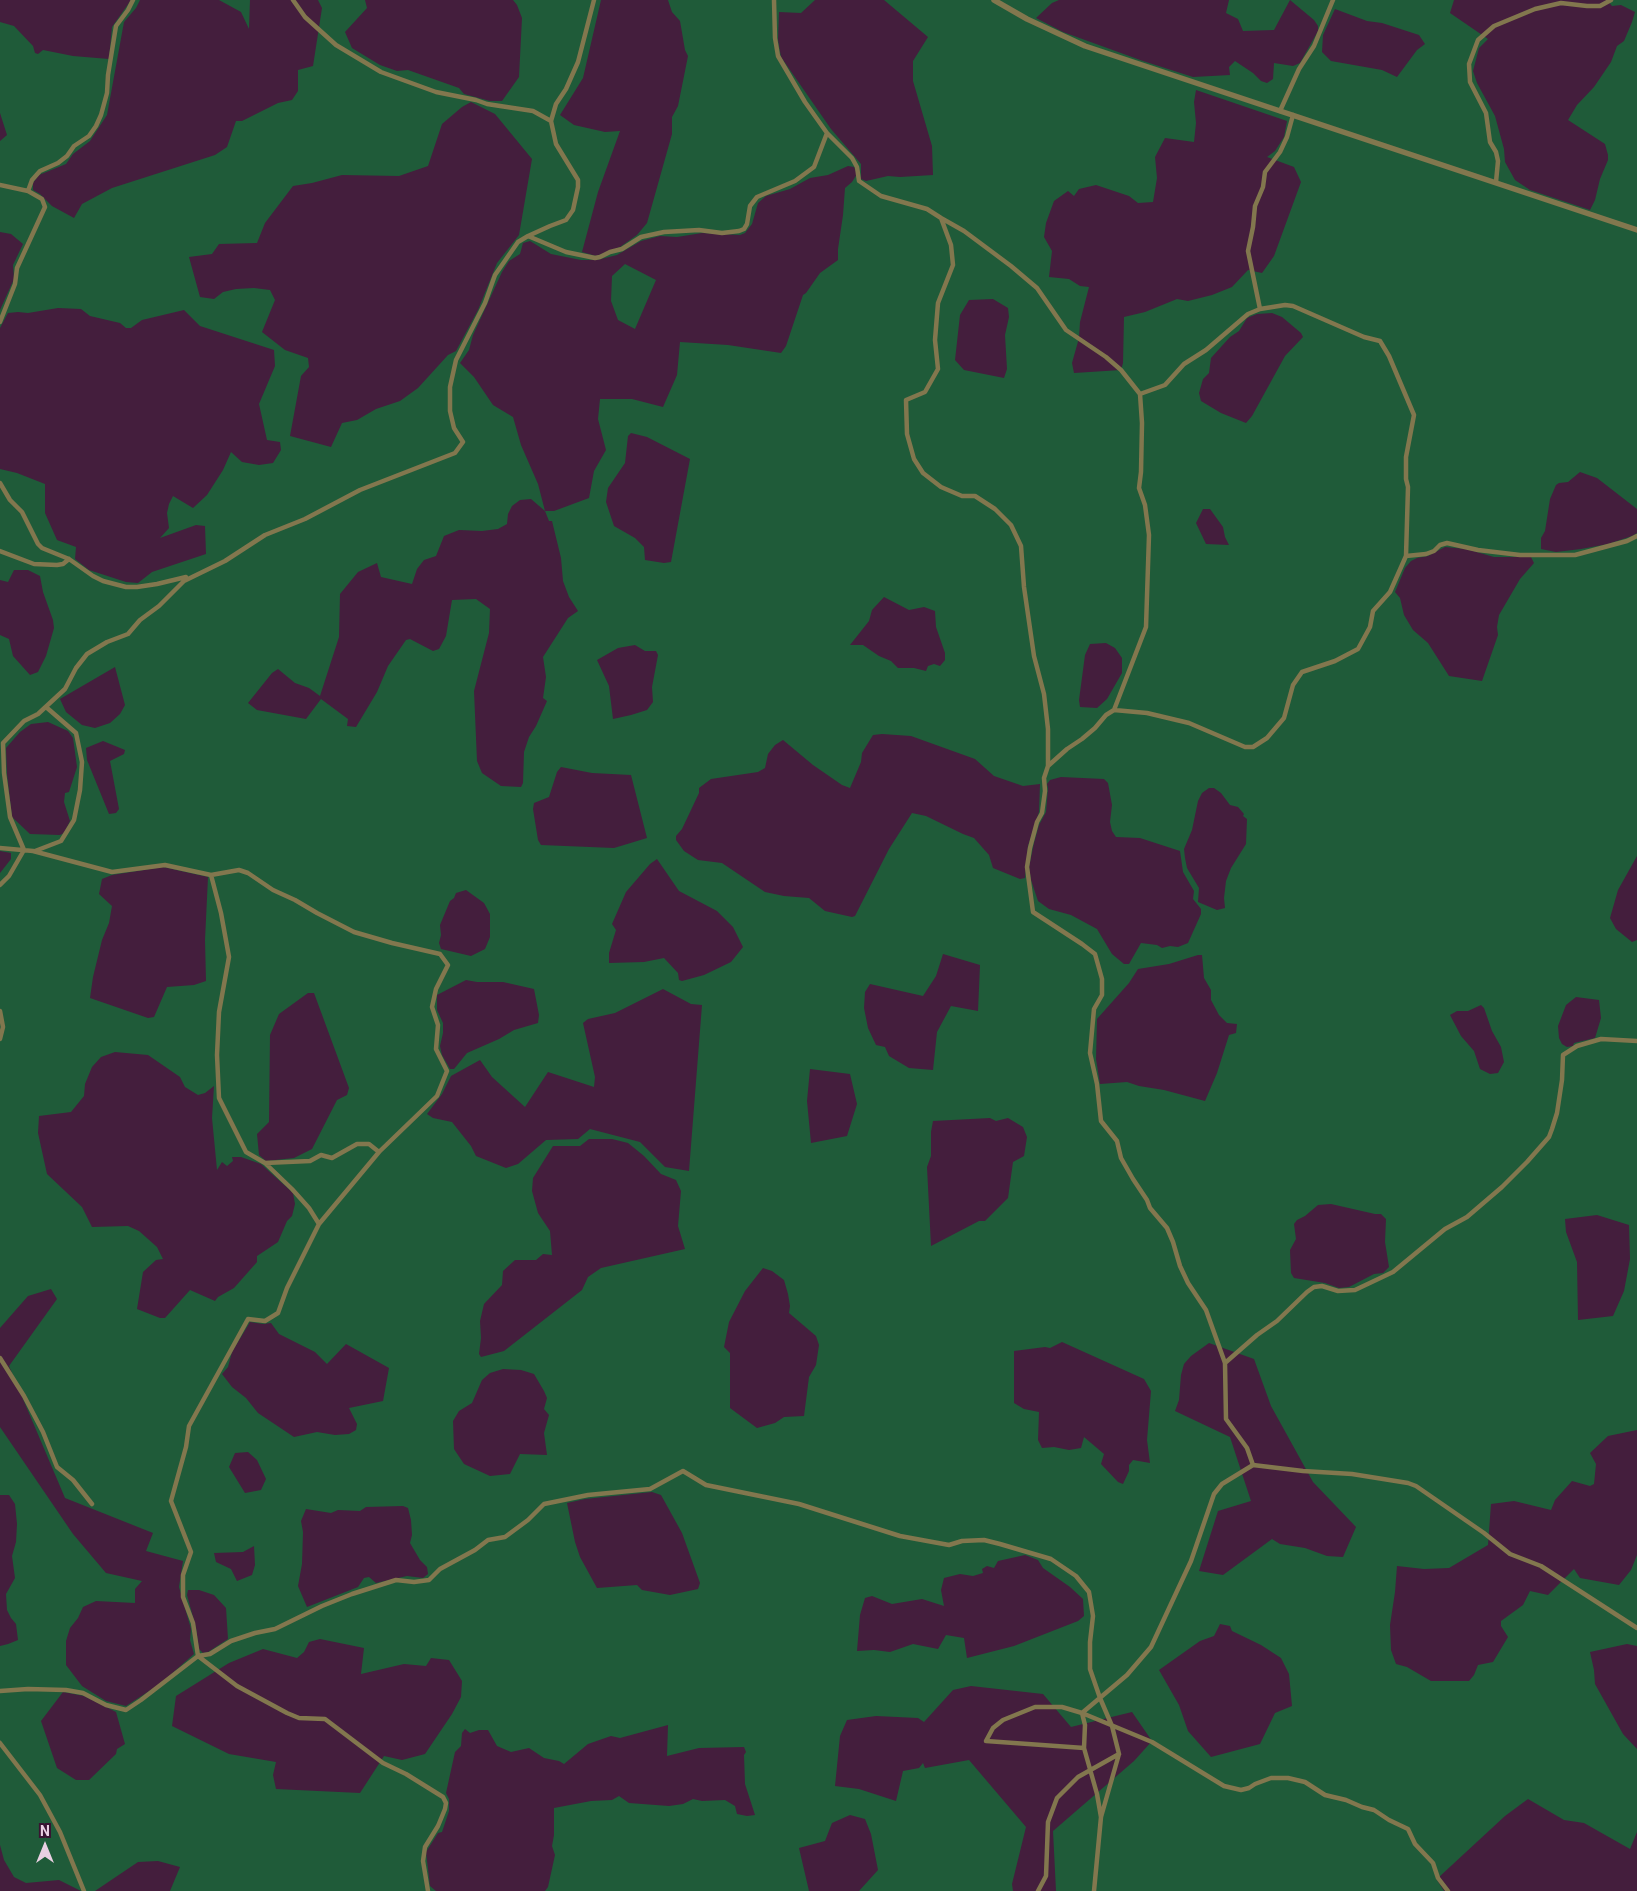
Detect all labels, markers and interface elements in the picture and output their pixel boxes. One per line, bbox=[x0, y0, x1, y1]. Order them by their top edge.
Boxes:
north arrow bbox=[20, 1821, 70, 1871]
text: N bbox=[40, 1823, 50, 1839]

